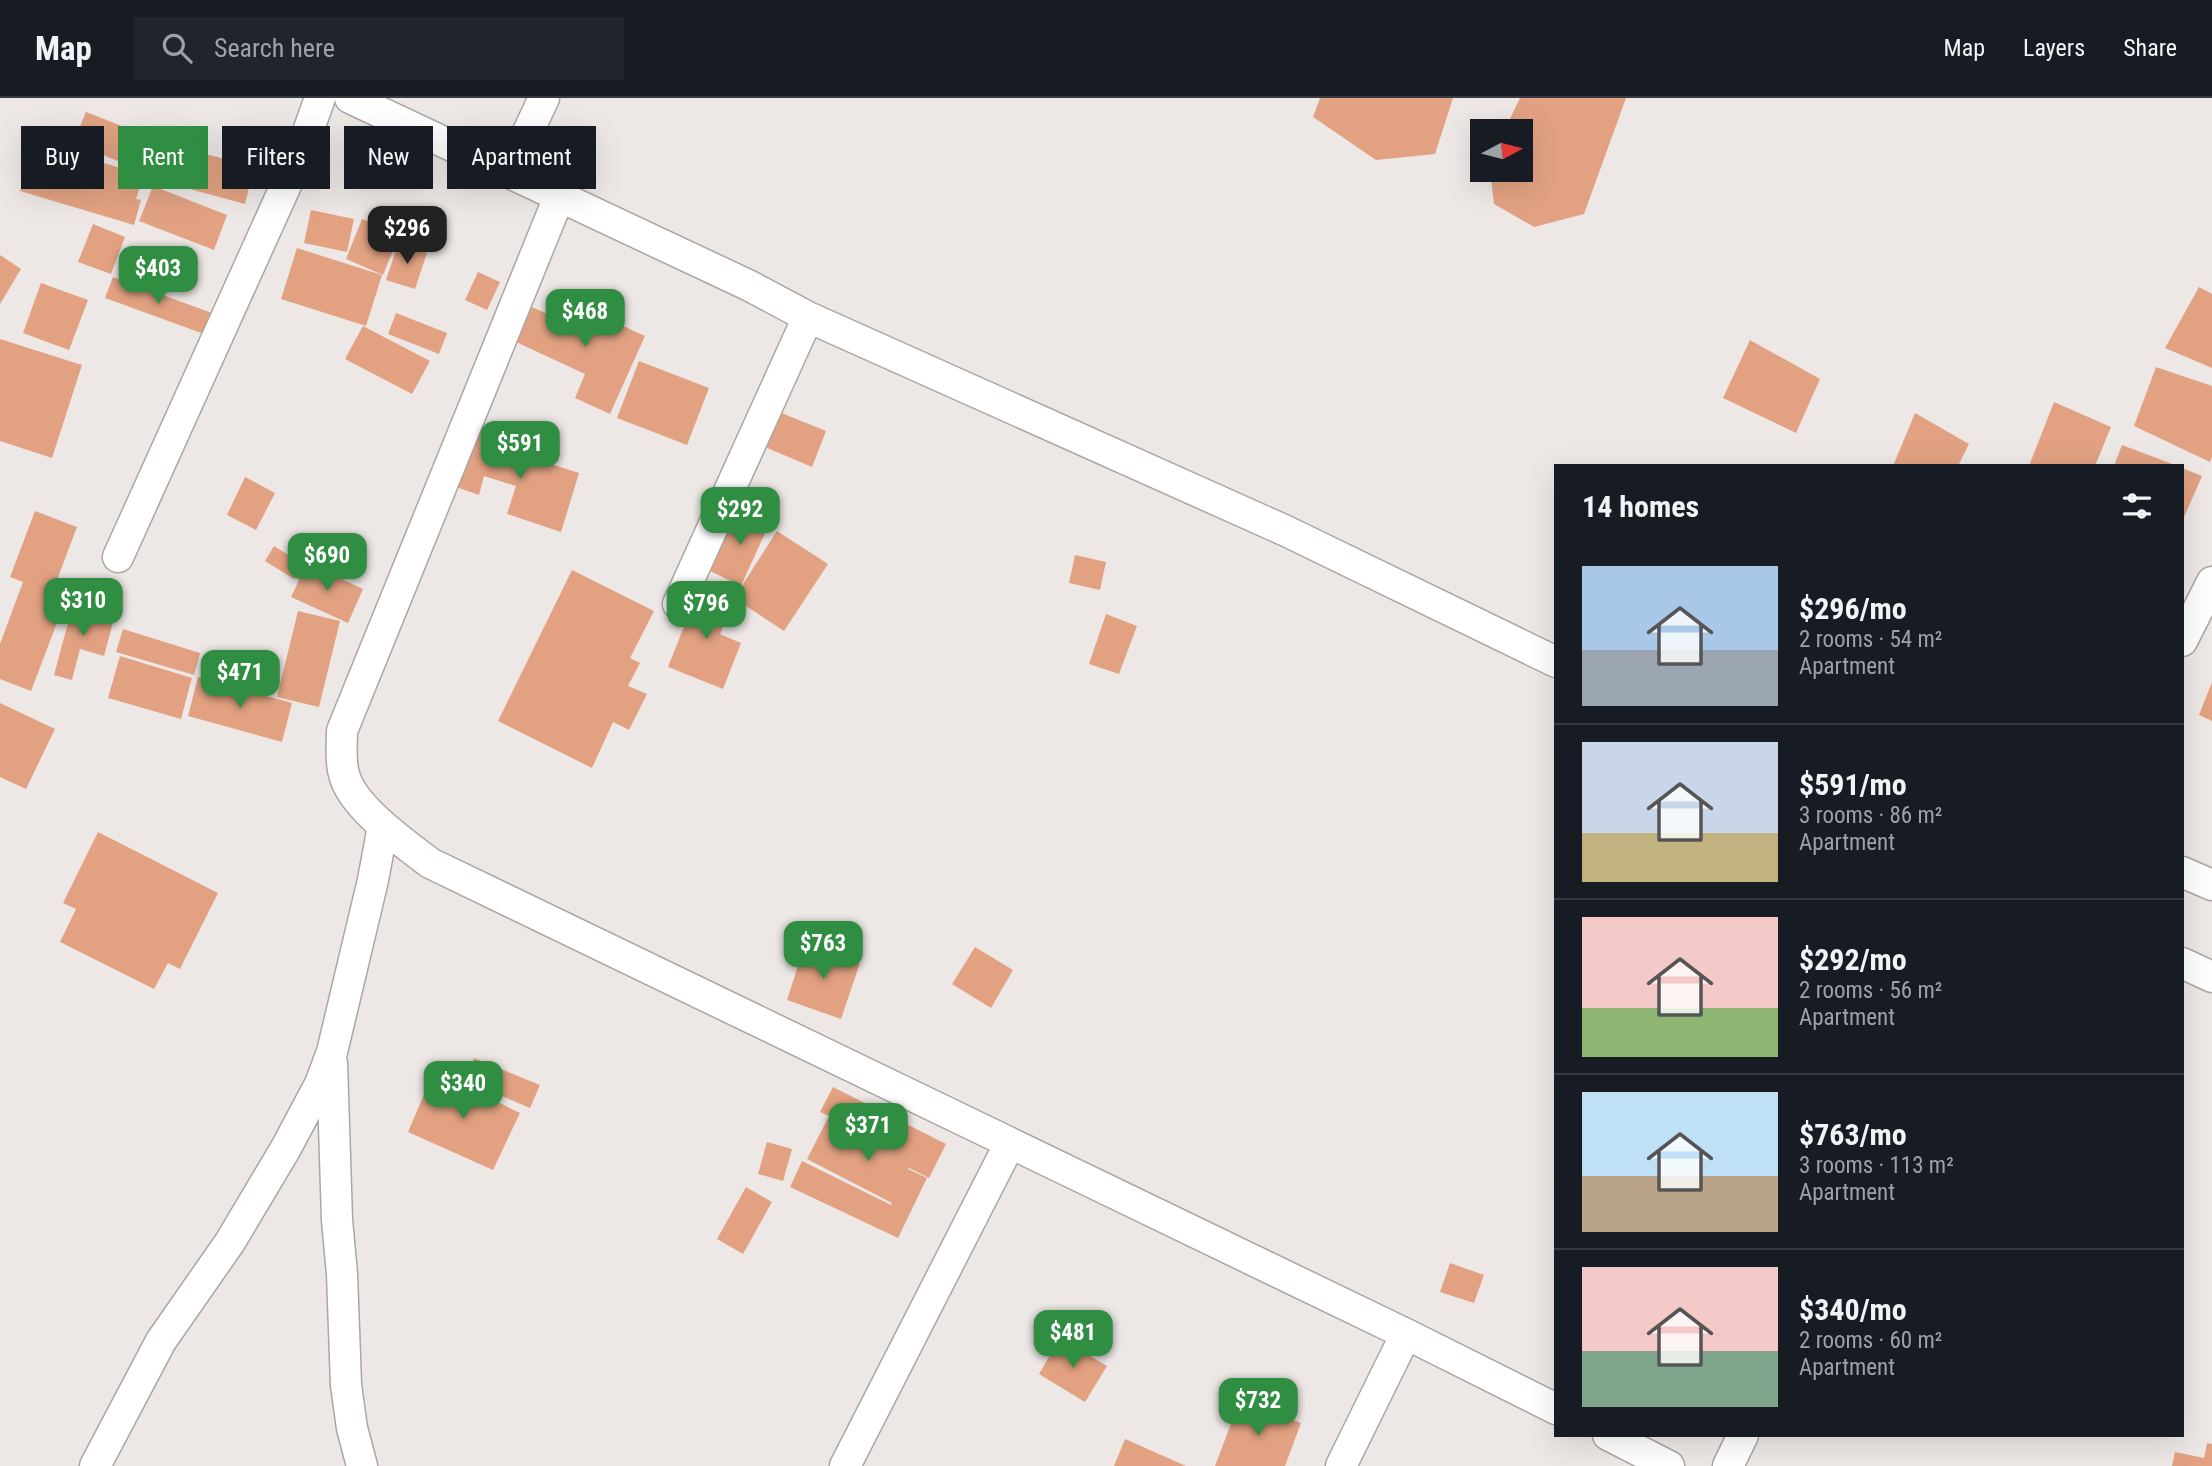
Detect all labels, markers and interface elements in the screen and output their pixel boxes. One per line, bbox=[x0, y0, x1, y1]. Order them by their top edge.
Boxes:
search box bbox=[134, 17, 624, 80]
text: Map bbox=[35, 29, 92, 68]
icon: search bbox=[158, 29, 196, 67]
text: Search here bbox=[214, 33, 335, 63]
text: Map bbox=[1944, 34, 1985, 62]
text: Layers bbox=[2023, 34, 2085, 62]
text: Share bbox=[2123, 34, 2177, 62]
north arrow bbox=[1470, 119, 1533, 182]
map controls bbox=[1470, 119, 1533, 182]
chip: Buy bbox=[21, 126, 104, 189]
chip: Rent bbox=[118, 126, 208, 189]
chip: Filters bbox=[222, 126, 330, 189]
chip: New bbox=[344, 126, 433, 189]
chip: Apartment bbox=[447, 126, 596, 189]
pin: $296 bbox=[366, 206, 448, 266]
text: $296 bbox=[384, 215, 430, 242]
pin: $403 bbox=[117, 246, 199, 306]
text: $403 bbox=[135, 255, 181, 282]
pin: $468 bbox=[544, 289, 626, 349]
text: $468 bbox=[562, 298, 608, 325]
pin: $591 bbox=[479, 422, 561, 481]
text: $591 bbox=[497, 430, 543, 457]
icon: filters bbox=[2118, 487, 2156, 525]
pin: $292 bbox=[699, 488, 781, 547]
text: 14 homes bbox=[1582, 489, 1699, 524]
text: $292 bbox=[717, 496, 763, 523]
pin: $690 bbox=[286, 533, 368, 593]
text: $690 bbox=[304, 542, 350, 569]
pin: $310 bbox=[42, 578, 124, 638]
pin: $796 bbox=[665, 582, 747, 641]
text: $310 bbox=[60, 587, 106, 614]
text: $796 bbox=[683, 590, 729, 617]
text: $296/mo bbox=[1799, 591, 1907, 626]
icon: home bbox=[1638, 594, 1722, 678]
text: 2 rooms · 54 m² bbox=[1799, 626, 1942, 653]
pin: $471 bbox=[199, 650, 281, 710]
text: Apartment bbox=[1799, 653, 1895, 680]
text: $471 bbox=[217, 659, 263, 686]
text: $591/mo bbox=[1799, 767, 1907, 802]
icon: home bbox=[1638, 770, 1722, 854]
text: 3 rooms · 86 m² bbox=[1799, 802, 1942, 829]
text: Apartment bbox=[1799, 829, 1895, 856]
pin: $763 bbox=[782, 922, 864, 981]
text: $763 bbox=[800, 930, 846, 957]
text: $292/mo bbox=[1799, 942, 1907, 977]
icon: home bbox=[1638, 945, 1722, 1029]
text: 2 rooms · 56 m² bbox=[1799, 977, 1942, 1004]
text: Apartment bbox=[1799, 1004, 1895, 1031]
pin: $340 bbox=[422, 1062, 504, 1121]
text: $340 bbox=[440, 1070, 486, 1097]
pin: $371 bbox=[827, 1104, 909, 1163]
text: $371 bbox=[845, 1112, 891, 1139]
text: $763/mo bbox=[1799, 1117, 1907, 1152]
icon: home bbox=[1638, 1120, 1722, 1204]
text: 3 rooms · 113 m² bbox=[1799, 1152, 1954, 1179]
text: Apartment bbox=[1799, 1179, 1895, 1206]
text: $340/mo bbox=[1799, 1292, 1907, 1327]
icon: home bbox=[1638, 1295, 1722, 1379]
pin: $481 bbox=[1032, 1310, 1114, 1370]
text: $481 bbox=[1050, 1319, 1096, 1346]
text: 2 rooms · 60 m² bbox=[1799, 1327, 1942, 1354]
text: Apartment bbox=[1799, 1354, 1895, 1381]
pin: $732 bbox=[1217, 1378, 1299, 1438]
text: $732 bbox=[1235, 1387, 1281, 1414]

